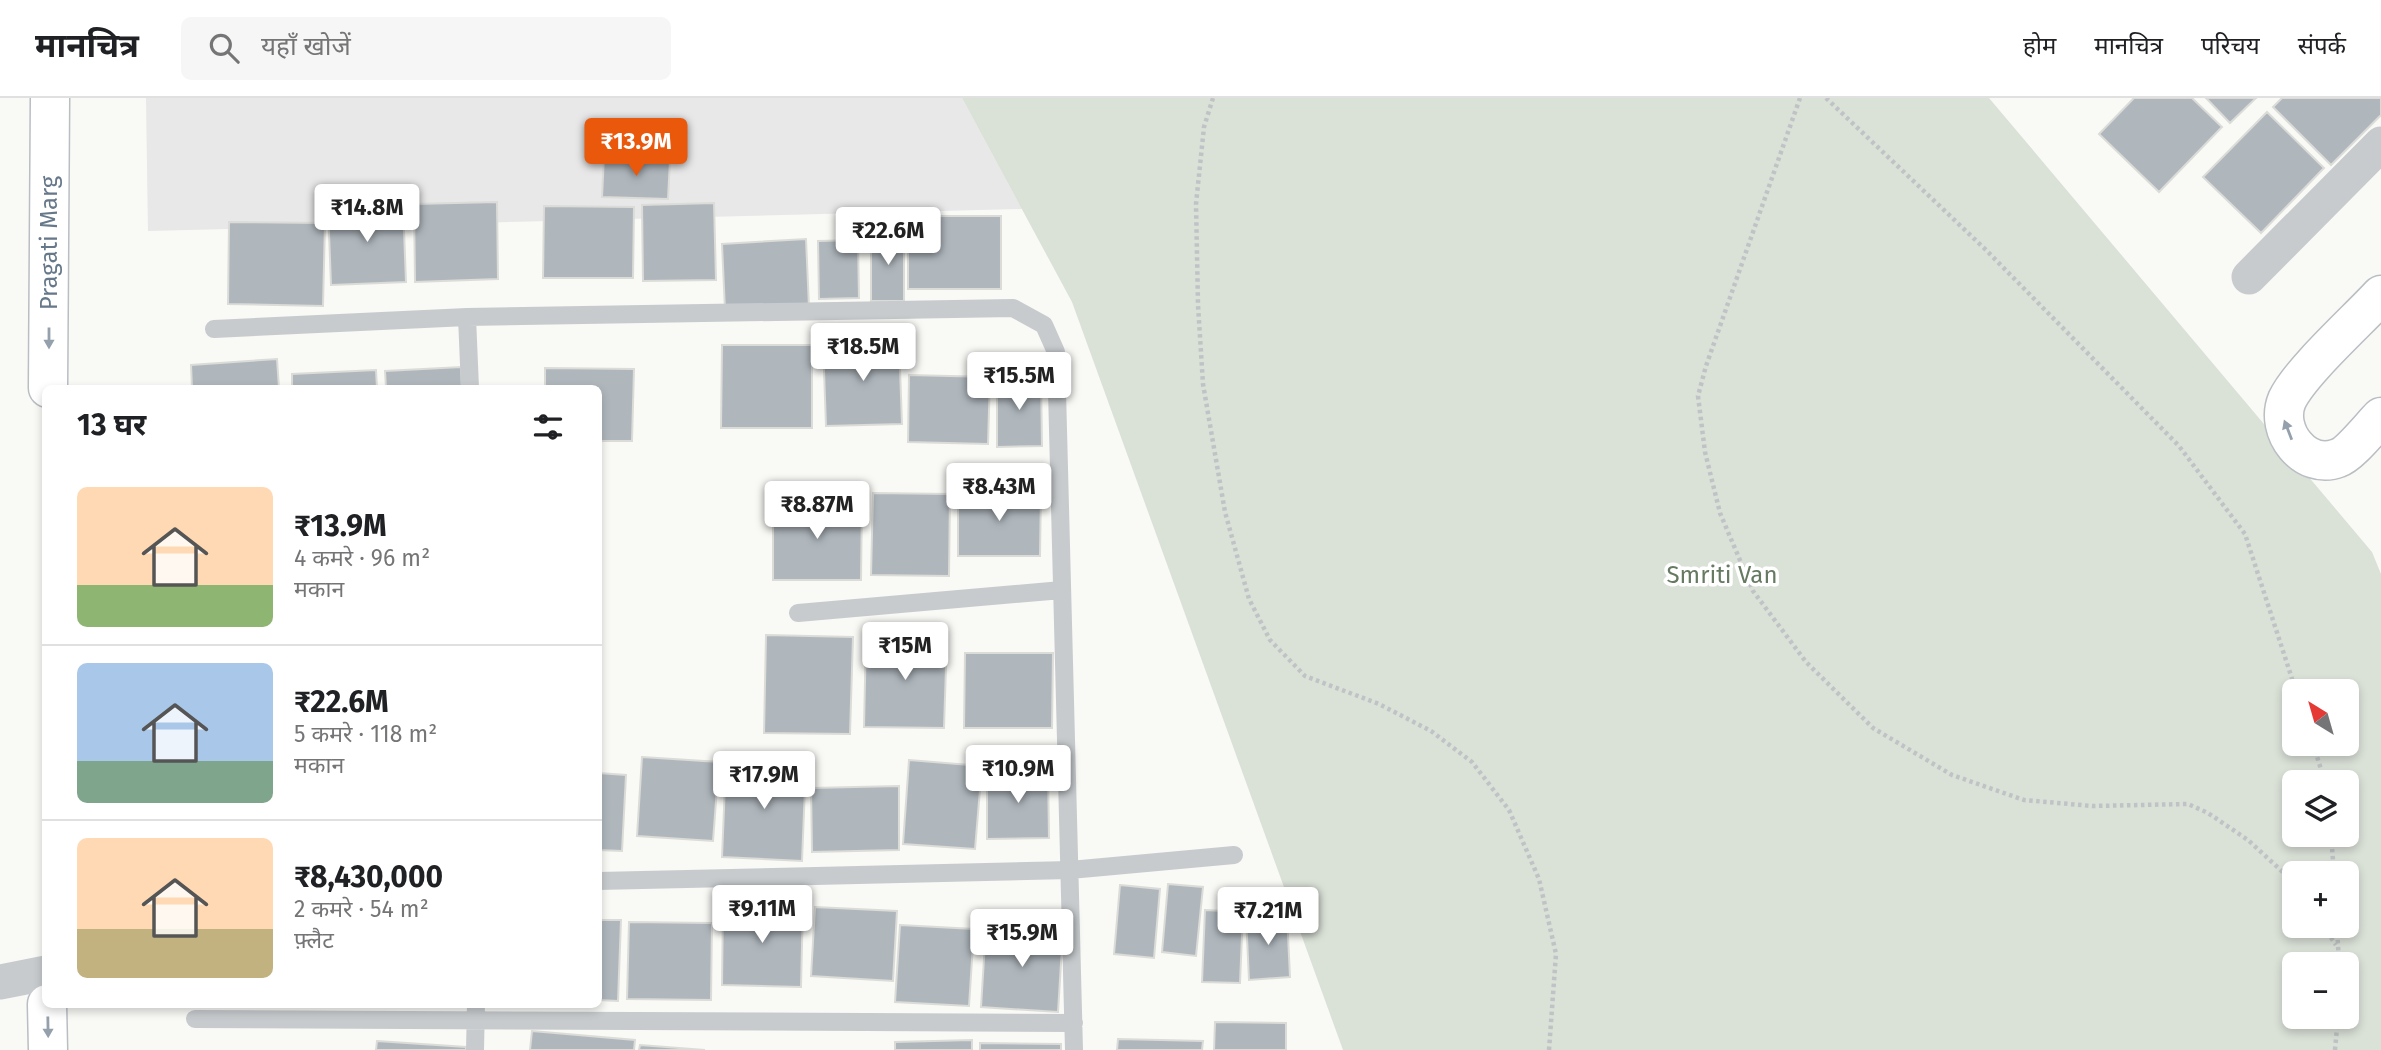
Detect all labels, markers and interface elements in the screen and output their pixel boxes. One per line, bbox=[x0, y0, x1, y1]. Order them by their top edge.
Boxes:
search box bbox=[181, 17, 671, 80]
text: मानचित्र bbox=[35, 26, 139, 66]
icon: search bbox=[205, 29, 243, 67]
text: यहाँ खोजें bbox=[261, 31, 351, 62]
text: होम bbox=[2023, 32, 2056, 60]
text: मानचित्र bbox=[2094, 32, 2163, 60]
text: परिचय bbox=[2201, 32, 2260, 60]
text: संपर्क bbox=[2298, 32, 2346, 60]
pin: ₹13.9M bbox=[579, 118, 693, 178]
text: ₹13.9M bbox=[600, 127, 672, 155]
street label: Pragati Marg bbox=[35, 175, 63, 310]
pin: ₹14.8M bbox=[310, 184, 424, 244]
text: ₹14.8M bbox=[330, 193, 404, 221]
pin: ₹22.6M bbox=[831, 208, 945, 267]
text: ₹22.6M bbox=[852, 216, 924, 244]
pin: ₹18.5M bbox=[806, 324, 920, 383]
one-way arrow bbox=[43, 327, 55, 349]
text: ₹18.5M bbox=[827, 332, 899, 360]
pin: ₹15.5M bbox=[962, 352, 1076, 412]
text: ₹15.5M bbox=[983, 361, 1055, 389]
text: 13 घर bbox=[77, 407, 146, 443]
icon: filters bbox=[529, 408, 567, 446]
one-way arrow bbox=[2282, 420, 2293, 441]
pin: ₹8.43M bbox=[942, 464, 1056, 523]
text: ₹8.43M bbox=[962, 472, 1036, 500]
pin: ₹8.87M bbox=[760, 482, 874, 541]
text: ₹8.87M bbox=[781, 490, 853, 518]
text: ₹13.9M bbox=[294, 508, 387, 544]
icon: home bbox=[133, 515, 217, 599]
text: 4 कमरे · 96 m² bbox=[294, 544, 430, 572]
park label: Smriti Van bbox=[1667, 561, 1777, 589]
text: मकान bbox=[294, 575, 344, 603]
pin: ₹15M bbox=[864, 622, 946, 682]
text: ₹15M bbox=[878, 631, 932, 659]
north arrow bbox=[2282, 679, 2359, 756]
map controls bbox=[2282, 679, 2359, 1029]
text: ₹22.6M bbox=[294, 684, 389, 720]
icon: home bbox=[133, 691, 217, 775]
text: 5 कमरे · 118 m² bbox=[294, 720, 437, 748]
pin: ₹10.9M bbox=[961, 746, 1075, 805]
text: मकान bbox=[294, 751, 344, 779]
pin: ₹17.9M bbox=[707, 752, 821, 811]
text: ₹10.9M bbox=[982, 754, 1054, 782]
text: ₹17.9M bbox=[729, 760, 799, 788]
button: layers bbox=[2282, 770, 2359, 847]
text: ₹8,430,000 bbox=[294, 859, 443, 895]
button: + bbox=[2282, 861, 2359, 938]
icon: home bbox=[133, 866, 217, 950]
pin: ₹9.11M bbox=[705, 886, 819, 945]
pin: ₹7.21M bbox=[1211, 888, 1325, 947]
text: ₹9.11M bbox=[728, 894, 796, 922]
text: 2 कमरे · 54 m² bbox=[294, 895, 429, 923]
text: ₹7.21M bbox=[1234, 896, 1302, 924]
pin: ₹15.9M bbox=[965, 910, 1079, 969]
text: ₹15.9M bbox=[986, 918, 1058, 946]
text: फ़्लैट bbox=[294, 926, 334, 954]
button: − bbox=[2282, 952, 2359, 1029]
one-way arrow bbox=[42, 1016, 53, 1038]

